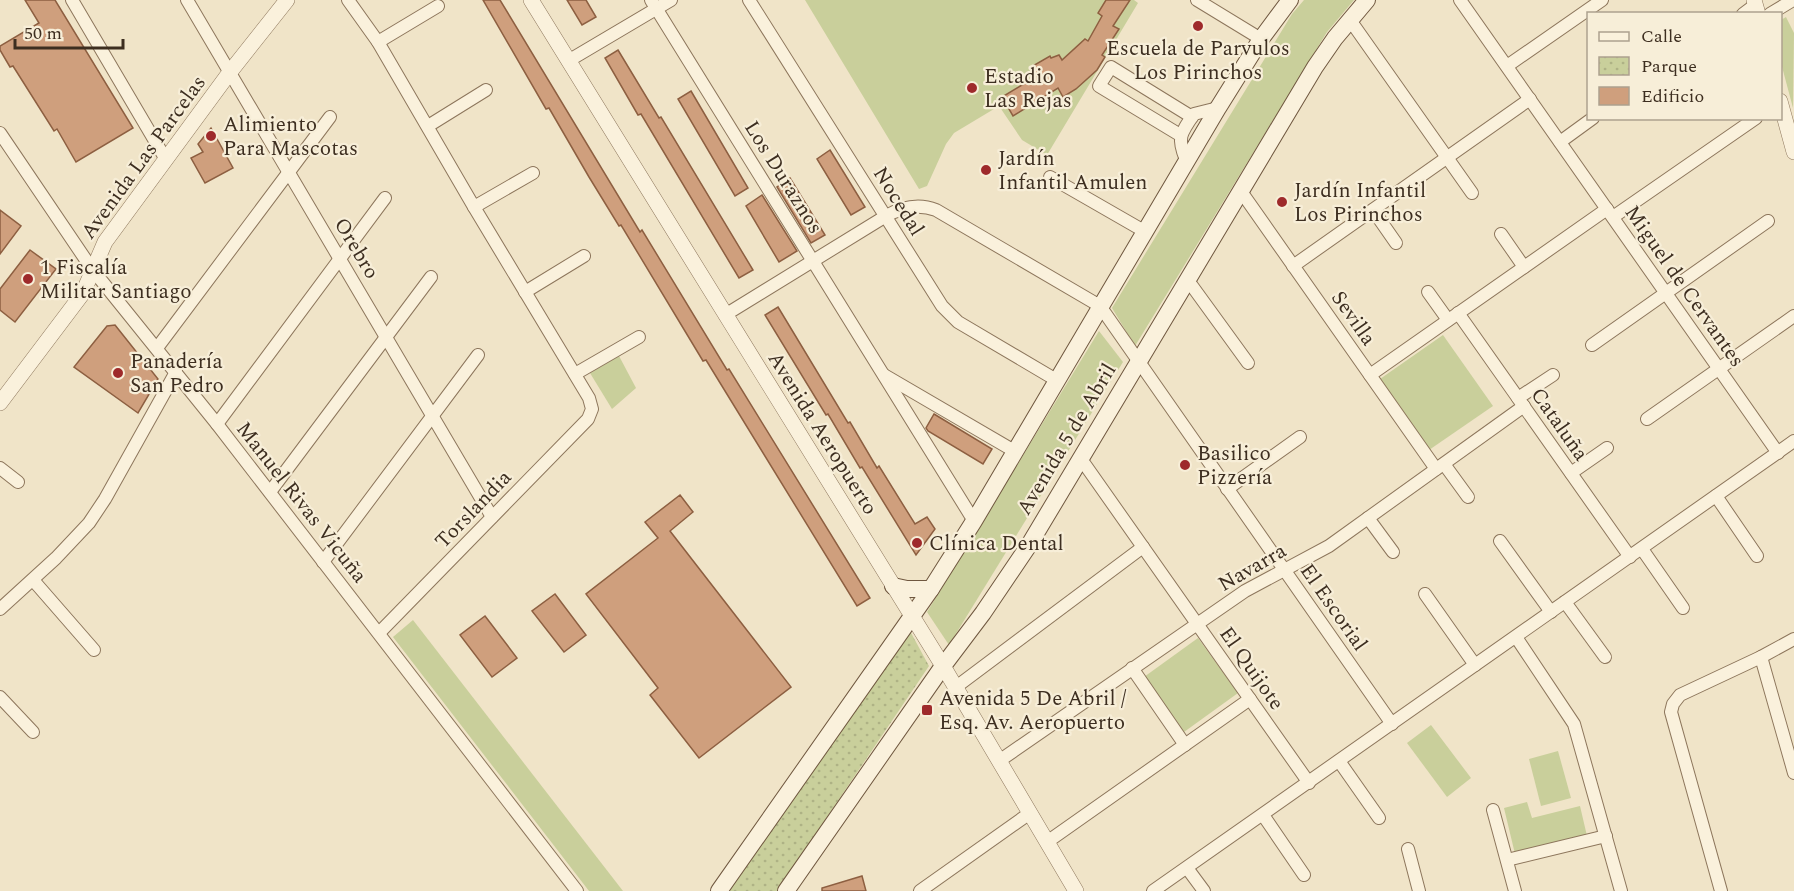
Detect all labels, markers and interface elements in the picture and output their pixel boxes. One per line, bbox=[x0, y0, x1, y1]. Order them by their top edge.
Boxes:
scale bar bbox=[15, 12, 123, 50]
legend bbox=[1587, 12, 1782, 120]
marker: Escuela de Parvulos Los Pirinchos bbox=[1191, 19, 1205, 33]
text: 50 m bbox=[24, 20, 62, 47]
text: Calle bbox=[1641, 23, 1682, 50]
place label: Escuela de Parvulos Los Pirinchos bbox=[1106, 33, 1290, 89]
text: Parque bbox=[1641, 53, 1697, 80]
place label: Estadio Las Rejas bbox=[984, 61, 1072, 117]
street label: Avenida Las Parcelas bbox=[73, 69, 214, 246]
marker: Estadio Las Rejas bbox=[965, 81, 979, 95]
text: Edificio bbox=[1641, 83, 1704, 110]
place label: Alimiento Para Mascotas bbox=[223, 109, 358, 165]
street label: Los Duraznos bbox=[736, 115, 831, 240]
marker: Alimiento Para Mascotas bbox=[204, 129, 218, 143]
place label: Jardín Infantil Amulen bbox=[998, 143, 1148, 199]
street label: Nocedal bbox=[864, 161, 932, 242]
marker: Jardín Infantil Amulen bbox=[979, 163, 993, 177]
place label: Jardín Infantil Los Pirinchos bbox=[1294, 175, 1426, 231]
marker: Jardín Infantil Los Pirinchos bbox=[1275, 195, 1289, 209]
street label: Miguel de Cervantes bbox=[1616, 199, 1752, 374]
street label: Orebro bbox=[325, 212, 387, 285]
place label: 1 Fiscalía Militar Santiago bbox=[40, 252, 192, 308]
marker: 1 Fiscalía Militar Santiago bbox=[21, 272, 35, 286]
street label: Sevilla bbox=[1323, 284, 1384, 353]
place label: Panadería San Pedro bbox=[130, 346, 224, 402]
street label: Avenida Aeropuerto bbox=[759, 346, 885, 521]
street label: Avenida 5 de Abril bbox=[1009, 357, 1125, 522]
marker: Panadería San Pedro bbox=[111, 366, 125, 380]
street label: Cataluña bbox=[1522, 381, 1597, 469]
street label: Manuel Rivas Vicuña bbox=[228, 415, 375, 591]
place label: Basilico Pizzería bbox=[1197, 438, 1273, 494]
marker: Basilico Pizzería bbox=[1178, 458, 1192, 472]
street label: Torslandia bbox=[428, 462, 520, 556]
place label: Clínica Dental bbox=[929, 528, 1064, 560]
street label: Navarra bbox=[1212, 535, 1293, 600]
marker: Clínica Dental bbox=[910, 536, 924, 550]
street label: El Escorial bbox=[1291, 557, 1375, 658]
street label: El Quijote bbox=[1211, 620, 1292, 717]
place label: Avenida 5 De Abril / Esq. Av. Aeropuerto bbox=[939, 683, 1127, 739]
marker: Avenida 5 De Abril / Esq. Av. Aeropuerto bbox=[920, 703, 934, 717]

